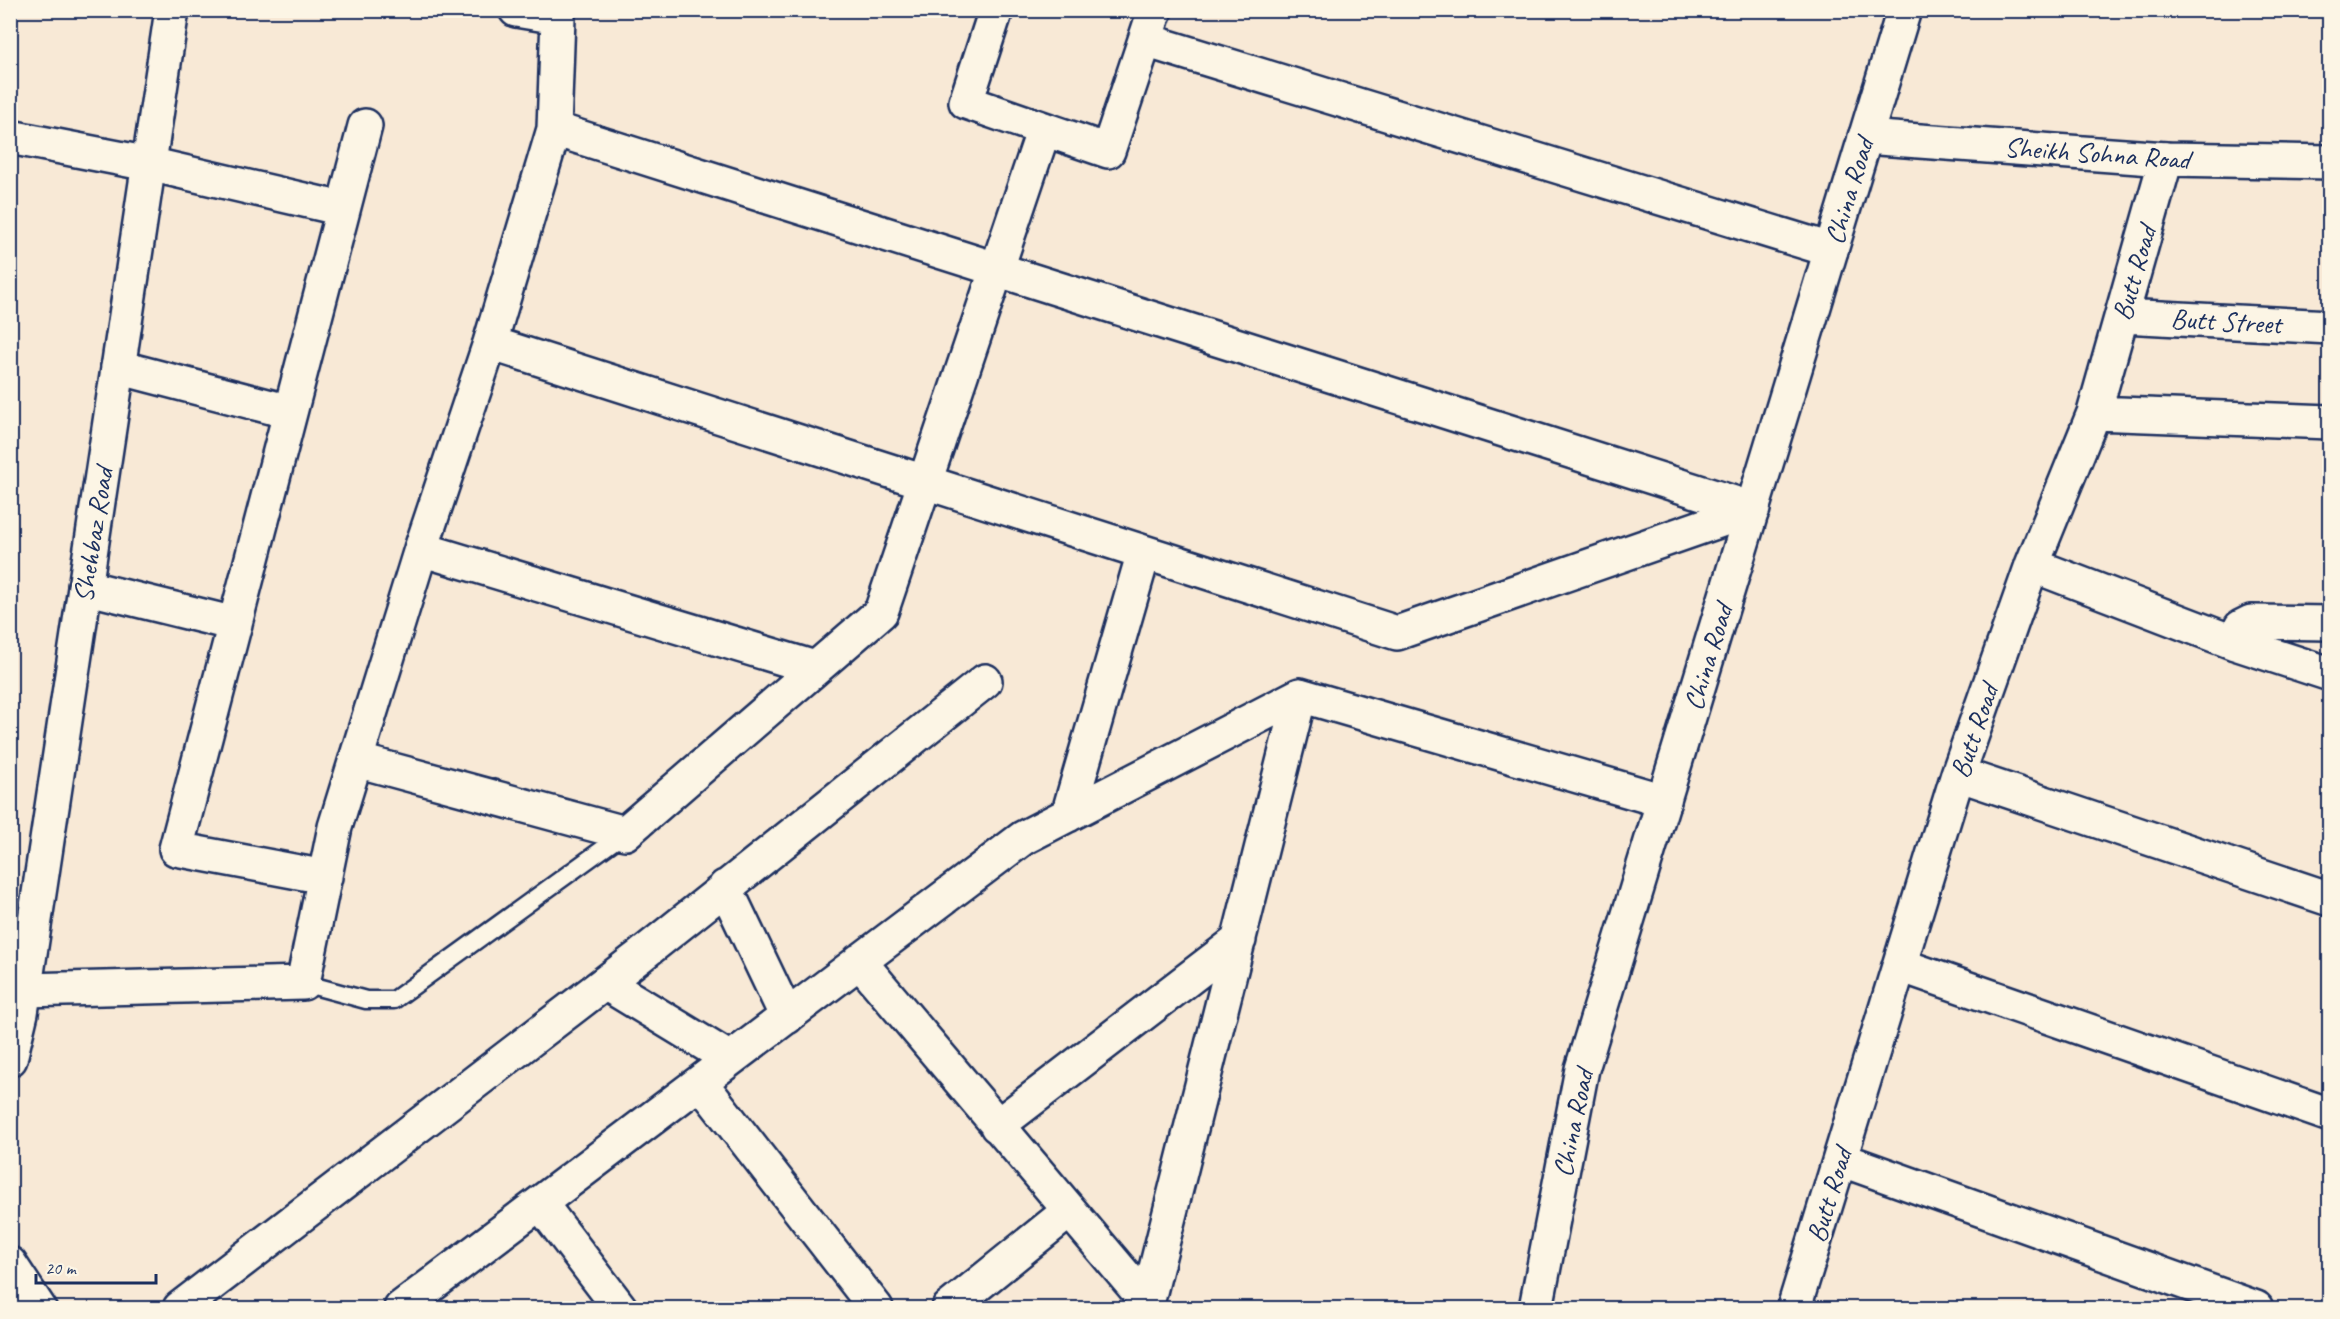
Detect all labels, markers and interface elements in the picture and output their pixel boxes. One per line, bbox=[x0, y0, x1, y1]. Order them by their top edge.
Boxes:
street label: Sheikh Sohna Road bbox=[2003, 129, 2195, 177]
street label: China Road bbox=[1816, 130, 1883, 248]
street label: Butt Road bbox=[2104, 218, 2165, 324]
street label: Butt Street bbox=[2170, 301, 2285, 342]
street label: Shehbaz Road bbox=[65, 461, 122, 605]
street label: China Road bbox=[1675, 596, 1742, 714]
street label: Butt Road bbox=[1942, 676, 2008, 782]
street label: China Road bbox=[1545, 1062, 1602, 1180]
street label: Butt Road bbox=[1798, 1140, 1861, 1246]
scale bar bbox=[36, 1247, 156, 1285]
text: 20 m bbox=[45, 1257, 78, 1279]

